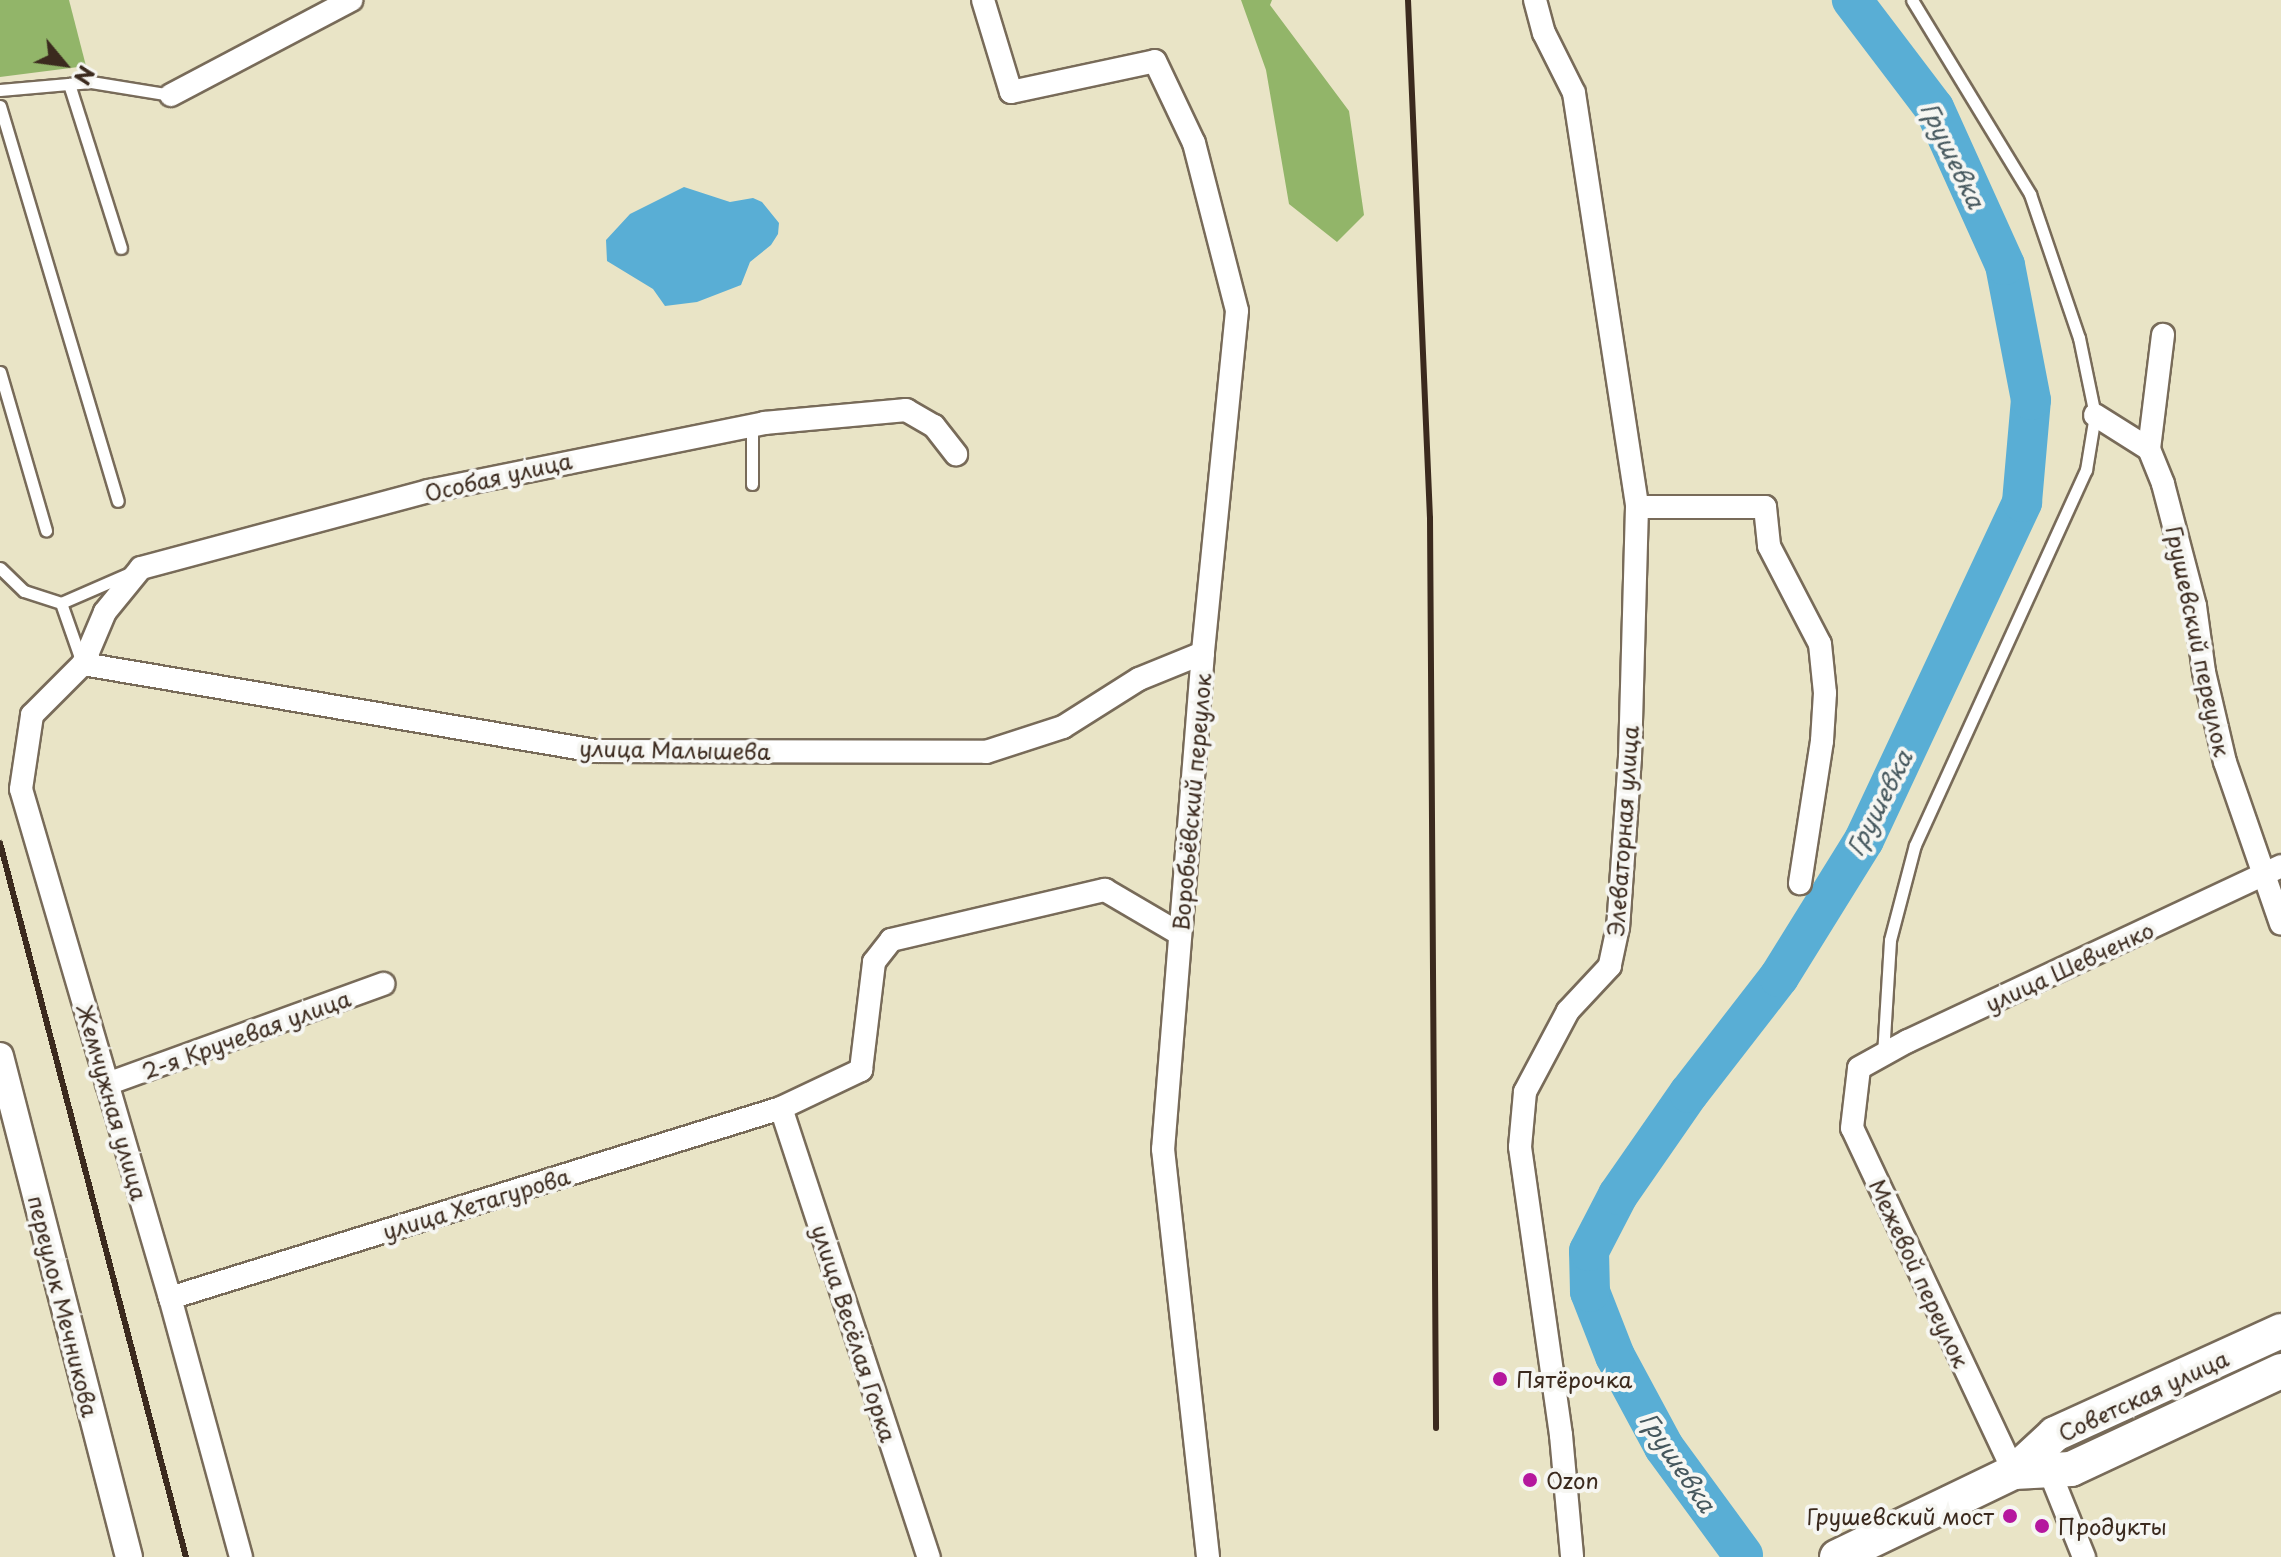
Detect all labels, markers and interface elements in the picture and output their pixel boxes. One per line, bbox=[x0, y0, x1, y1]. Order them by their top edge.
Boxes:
north arrow bbox=[24, 24, 104, 104]
text: N bbox=[67, 60, 104, 92]
water label: Грушевка bbox=[1915, 97, 1991, 213]
street label: Особая улица bbox=[421, 446, 575, 506]
street label: Грушевский переулок bbox=[2162, 523, 2236, 759]
street label: Воробьёвский переулок bbox=[1167, 672, 1215, 932]
street label: Элеваторная улица bbox=[1601, 724, 1643, 938]
street label: улица Малышева bbox=[578, 734, 772, 764]
water label: Грушевка bbox=[1840, 746, 1918, 860]
street label: улица Шевченко bbox=[1980, 915, 2158, 1017]
street label: 2-я Кручевая улица bbox=[138, 984, 354, 1084]
street label: Жемчужная улица bbox=[72, 1000, 154, 1204]
street label: улица Хетагурова bbox=[379, 1162, 573, 1244]
street label: Межевой переулок bbox=[1865, 1175, 1975, 1371]
street label: переулок Мечникова bbox=[24, 1192, 104, 1420]
street label: улица Весёлая Горка bbox=[807, 1220, 903, 1446]
street label: Советская улица bbox=[2053, 1344, 2233, 1446]
place label: Пятёрочка bbox=[1516, 1366, 1632, 1392]
marker: Пятёрочка bbox=[1491, 1370, 1509, 1388]
water label: Грушевка bbox=[1634, 1407, 1722, 1517]
place label: Ozon bbox=[1546, 1467, 1599, 1493]
marker: Ozon bbox=[1521, 1471, 1539, 1489]
place label: Грушевский мост bbox=[1806, 1503, 1994, 1529]
marker: Грушевский мост bbox=[2001, 1507, 2019, 1525]
place label: Продукты bbox=[2058, 1513, 2167, 1539]
marker: Продукты bbox=[2033, 1517, 2051, 1535]

